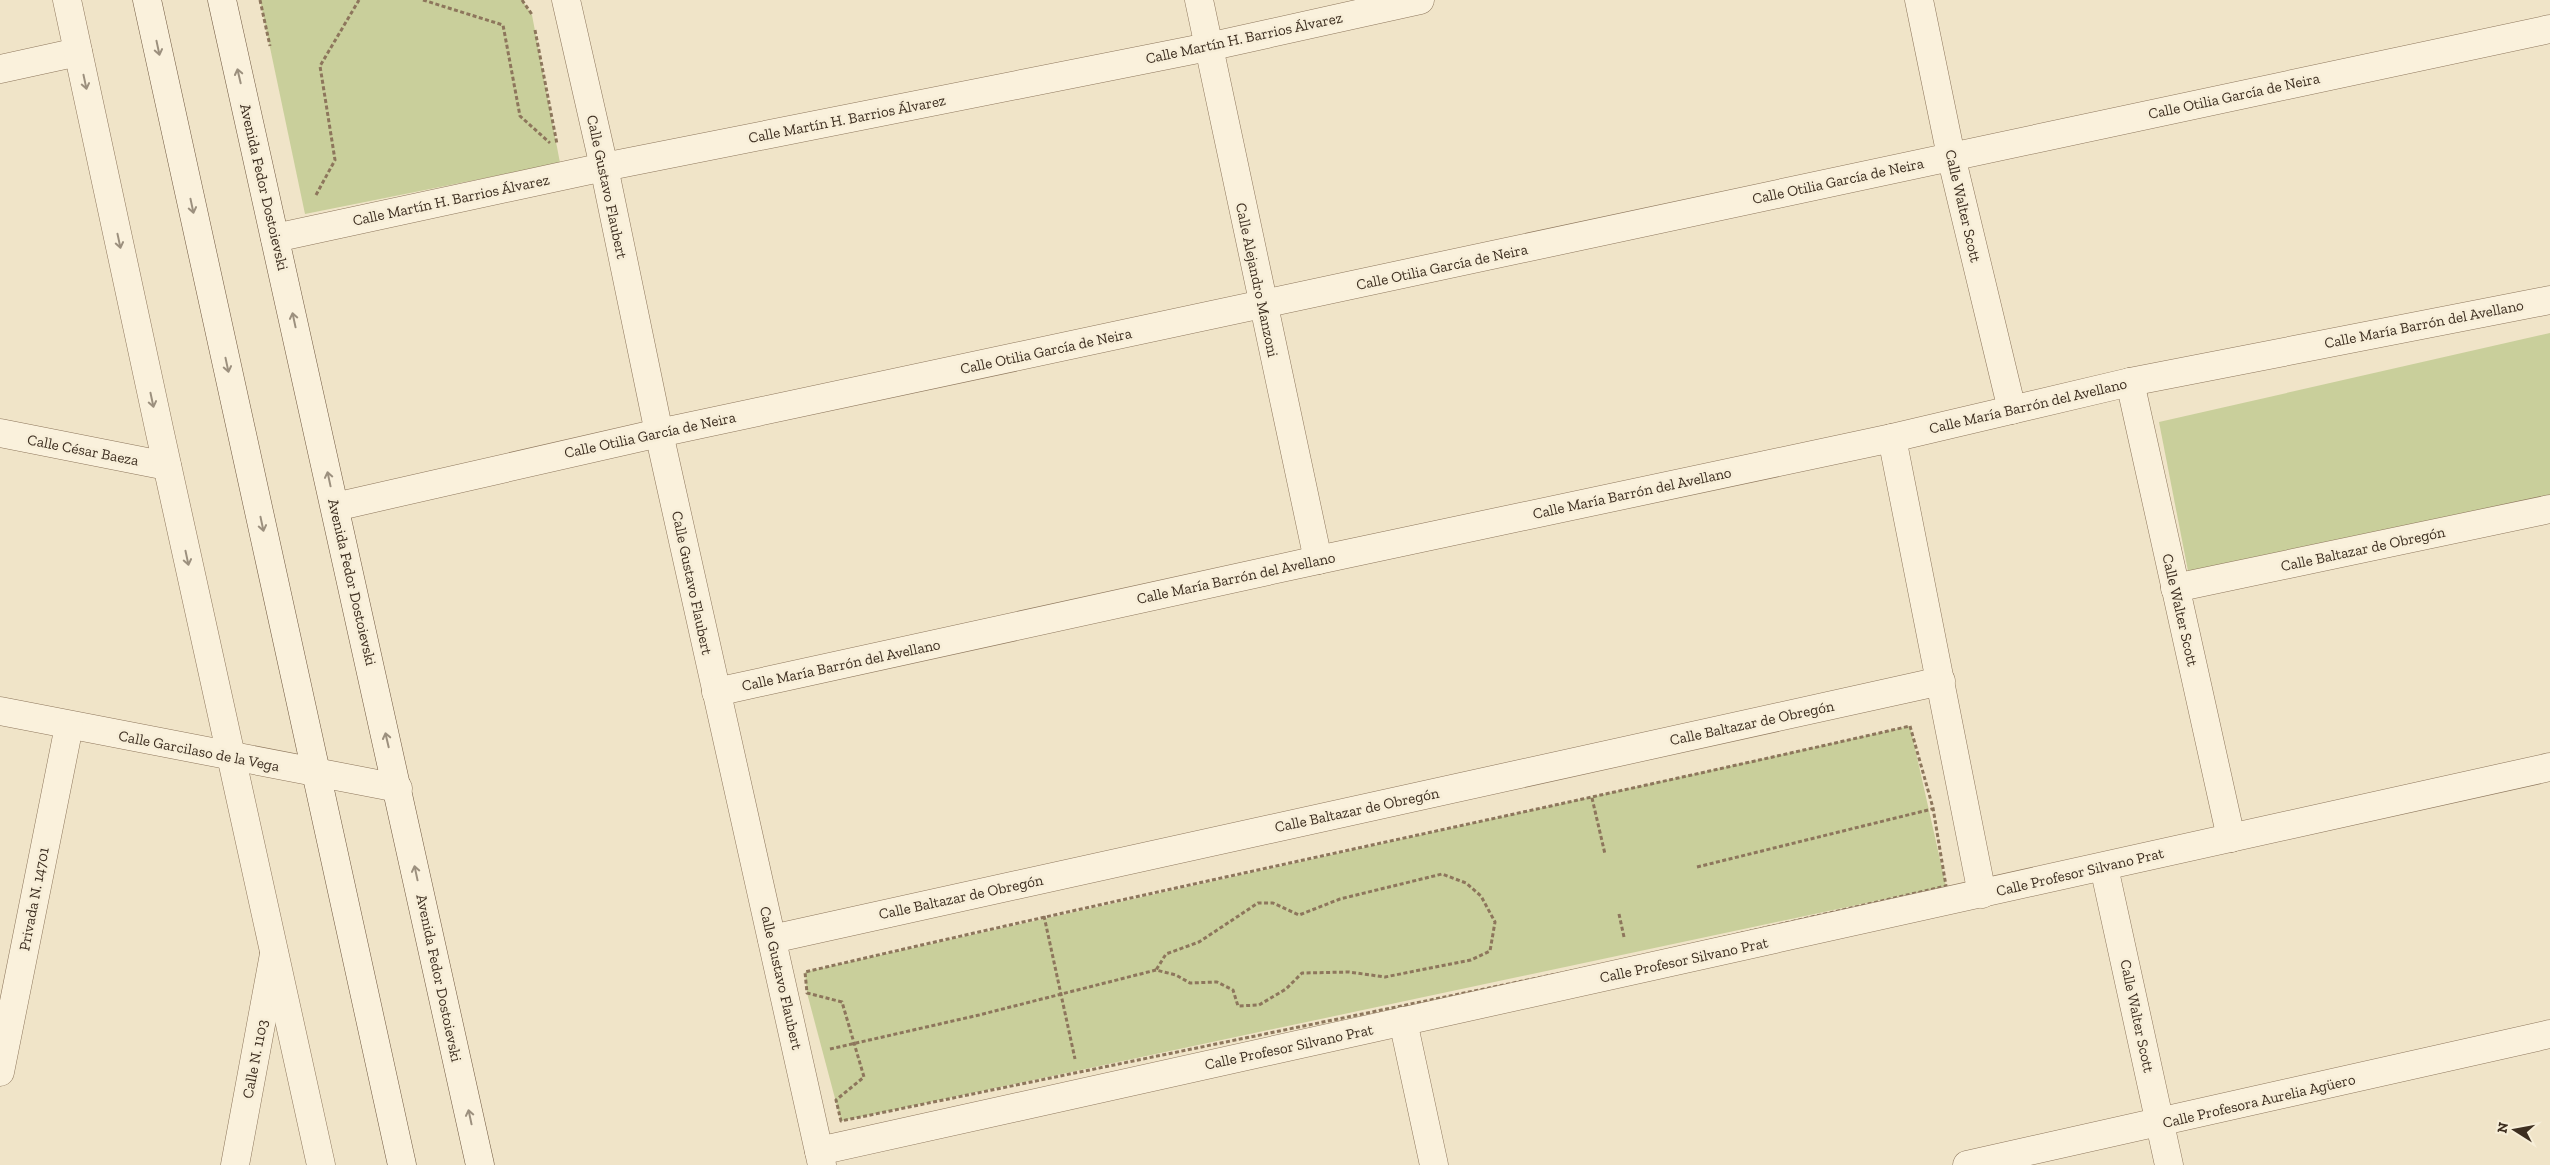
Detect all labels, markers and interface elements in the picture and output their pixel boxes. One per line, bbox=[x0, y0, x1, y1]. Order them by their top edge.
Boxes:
street label: Calle Martín H. Barrios Álvarez bbox=[1144, 8, 1344, 68]
one-way arrow bbox=[154, 39, 163, 55]
one-way arrow bbox=[234, 69, 243, 85]
street label: Calle Otilia García de Neira bbox=[2147, 69, 2321, 123]
one-way arrow bbox=[81, 73, 90, 89]
street label: Calle Martín H. Barrios Álvarez bbox=[747, 91, 947, 147]
street label: Avenida Fedor Dostoievski bbox=[236, 102, 292, 272]
street label: Calle Gustavo Flaubert bbox=[583, 113, 631, 261]
street label: Calle Walter Scott bbox=[1941, 148, 1985, 265]
street label: Calle Otilia García de Neira bbox=[1751, 154, 1925, 208]
street label: Calle Martín H. Barrios Álvarez bbox=[351, 170, 551, 230]
one-way arrow bbox=[188, 198, 198, 214]
street label: Calle Alejandro Manzoni bbox=[1232, 201, 1282, 359]
one-way arrow bbox=[114, 232, 124, 248]
street label: Calle Otilia García de Neira bbox=[1355, 240, 1529, 294]
street label: Calle María Barrón del Avellano bbox=[2323, 296, 2525, 352]
one-way arrow bbox=[288, 313, 298, 329]
street label: Calle Otilia García de Neira bbox=[959, 324, 1133, 378]
one-way arrow bbox=[223, 357, 232, 373]
street label: Calle María Barrón del Avellano bbox=[1927, 374, 2129, 438]
one-way arrow bbox=[148, 391, 158, 407]
street label: Calle Otilia García de Neira bbox=[563, 408, 737, 462]
street label: Calle César Baeza bbox=[26, 430, 140, 470]
street label: Calle María Barrón del Avellano bbox=[1531, 463, 1733, 523]
one-way arrow bbox=[323, 472, 333, 488]
street label: Avenida Fedor Dostoievski bbox=[324, 497, 380, 667]
street label: Calle Gustavo Flaubert bbox=[668, 509, 716, 657]
one-way arrow bbox=[258, 515, 267, 531]
street label: Calle Baltazar de Obregón bbox=[2279, 523, 2447, 575]
street label: Calle María Barrón del Avellano bbox=[1135, 548, 1337, 608]
one-way arrow bbox=[183, 550, 192, 566]
street label: Calle Walter Scott bbox=[2158, 552, 2202, 669]
street label: Calle María Barrón del Avellano bbox=[740, 635, 942, 695]
street label: Calle Baltazar de Obregón bbox=[1668, 697, 1836, 749]
street label: Calle Garcilaso de la Vega bbox=[117, 727, 281, 775]
one-way arrow bbox=[382, 733, 391, 749]
street label: Calle Baltazar de Obregón bbox=[1273, 784, 1441, 836]
street label: Calle Profesor Silvano Prat bbox=[1994, 844, 2166, 900]
street label: Privada N. 14701 bbox=[15, 845, 53, 952]
one-way arrow bbox=[411, 866, 420, 882]
street label: Calle Baltazar de Obregón bbox=[877, 871, 1045, 923]
street label: Avenida Fedor Dostoievski bbox=[412, 893, 466, 1063]
street label: Calle Gustavo Flaubert bbox=[756, 905, 806, 1052]
street label: Calle Profesor Silvano Prat bbox=[1598, 933, 1770, 987]
street label: Calle Walter Scott bbox=[2116, 958, 2158, 1075]
street label: Calle N. 1103 bbox=[239, 1018, 271, 1100]
street label: Calle Profesor Silvano Prat bbox=[1203, 1020, 1375, 1074]
street label: Calle Profesora Aurelia Agüero bbox=[2161, 1070, 2357, 1132]
north arrow bbox=[2490, 1105, 2540, 1155]
one-way arrow bbox=[465, 1110, 474, 1126]
text: N bbox=[2493, 1120, 2512, 1134]

